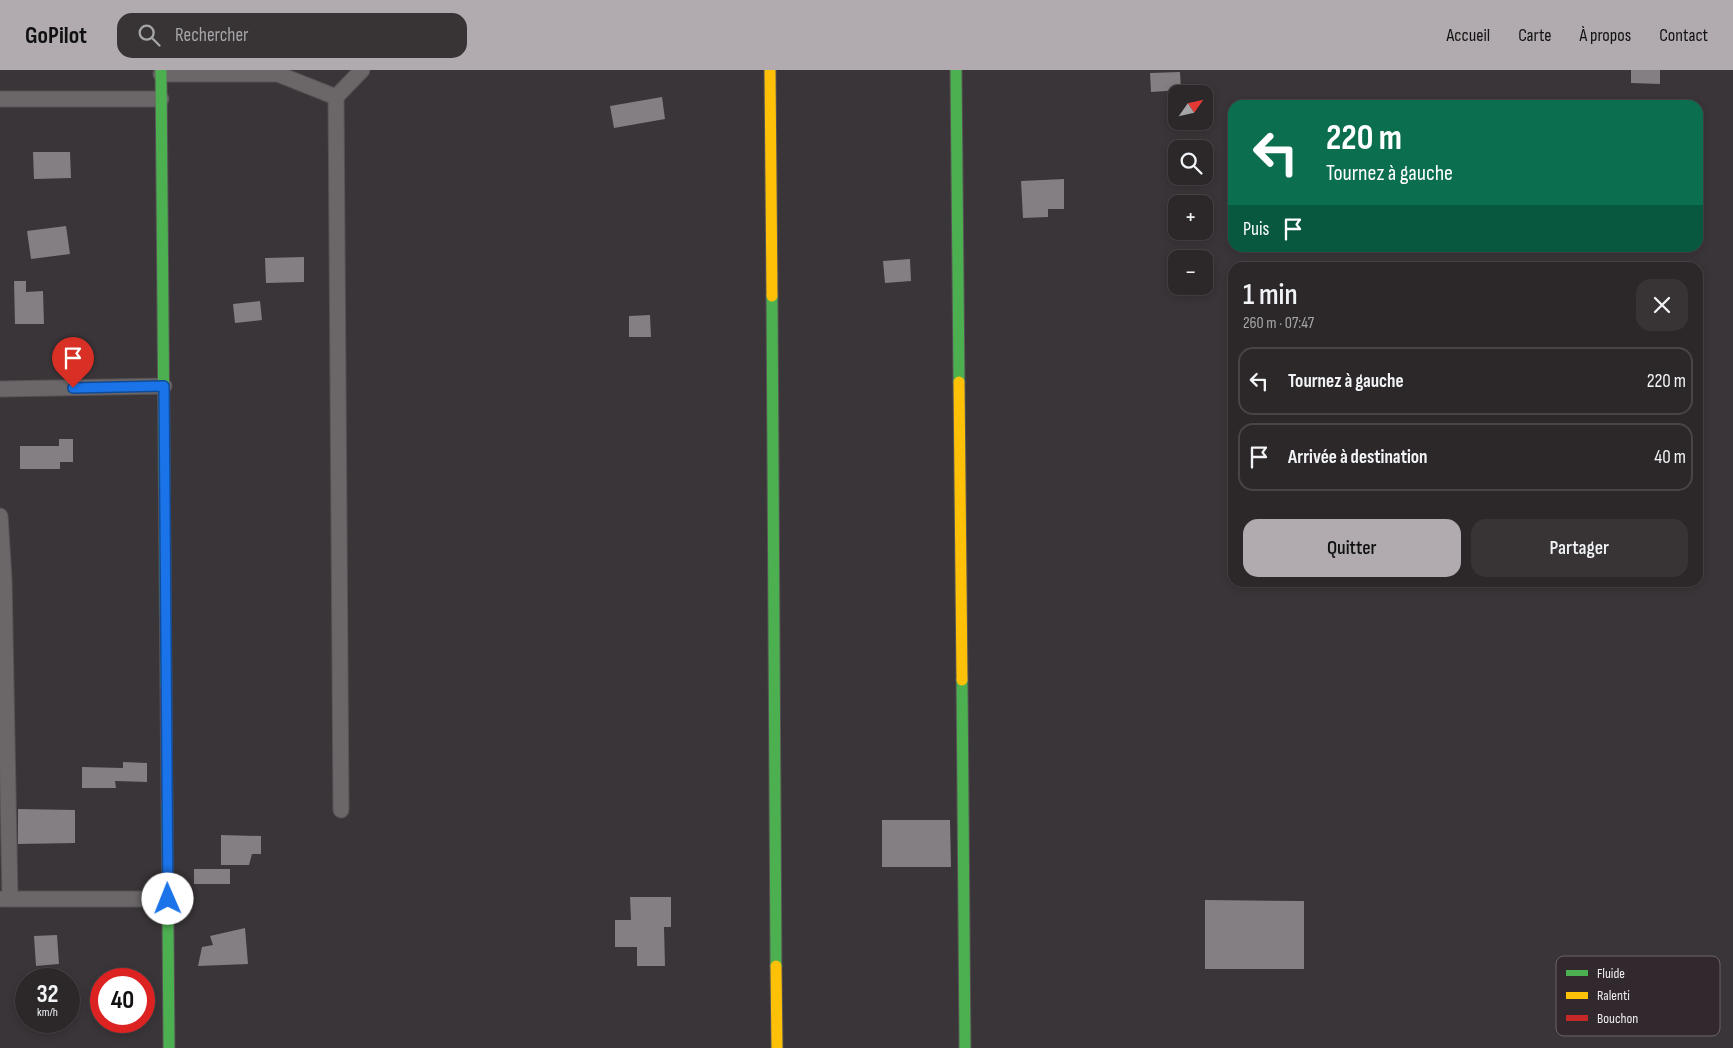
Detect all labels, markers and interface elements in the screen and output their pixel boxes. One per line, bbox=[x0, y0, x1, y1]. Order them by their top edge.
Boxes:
search box bbox=[117, 13, 467, 58]
text: GoPilot bbox=[25, 21, 87, 50]
icon: search bbox=[135, 21, 163, 49]
text: Rechercher bbox=[175, 24, 249, 47]
text: Accueil bbox=[1446, 25, 1490, 46]
text: Carte bbox=[1518, 25, 1551, 46]
text: À propos bbox=[1579, 25, 1631, 46]
text: Contact bbox=[1659, 25, 1708, 46]
north arrow bbox=[1168, 85, 1212, 130]
map controls bbox=[1168, 85, 1213, 295]
text: 220 m bbox=[1326, 117, 1402, 160]
icon: left bbox=[1243, 120, 1308, 185]
button: search bbox=[1168, 140, 1213, 185]
text: Tournez à gauche bbox=[1326, 160, 1453, 187]
button: + bbox=[1168, 195, 1213, 240]
icon: arrive bbox=[1279, 215, 1307, 243]
text: Puis bbox=[1243, 218, 1269, 241]
button: − bbox=[1168, 250, 1213, 295]
text: 1 min bbox=[1243, 277, 1298, 313]
button: close bbox=[1636, 279, 1688, 331]
text: 260 m · 07:47 bbox=[1243, 314, 1314, 333]
pin bbox=[52, 337, 94, 388]
icon: arrive bbox=[59, 344, 87, 372]
icon: left bbox=[1245, 367, 1273, 395]
text: Tournez à gauche bbox=[1288, 370, 1404, 393]
text: 220 m bbox=[1647, 370, 1686, 393]
icon: arrive bbox=[1245, 443, 1273, 471]
text: Arrivée à destination bbox=[1288, 446, 1428, 469]
text: 40 m bbox=[1654, 446, 1686, 469]
button: Quitter bbox=[1243, 519, 1461, 577]
button: Partager bbox=[1471, 519, 1688, 577]
position arrow bbox=[141, 872, 193, 924]
legend bbox=[1556, 956, 1720, 1036]
text: Fluide bbox=[1597, 965, 1625, 982]
speed limit sign: 40 bbox=[90, 968, 155, 1033]
text: 32 bbox=[36, 979, 59, 1010]
text: Ralenti bbox=[1597, 987, 1630, 1004]
text: km/h bbox=[37, 1005, 58, 1020]
text: Bouchon bbox=[1597, 1010, 1638, 1027]

